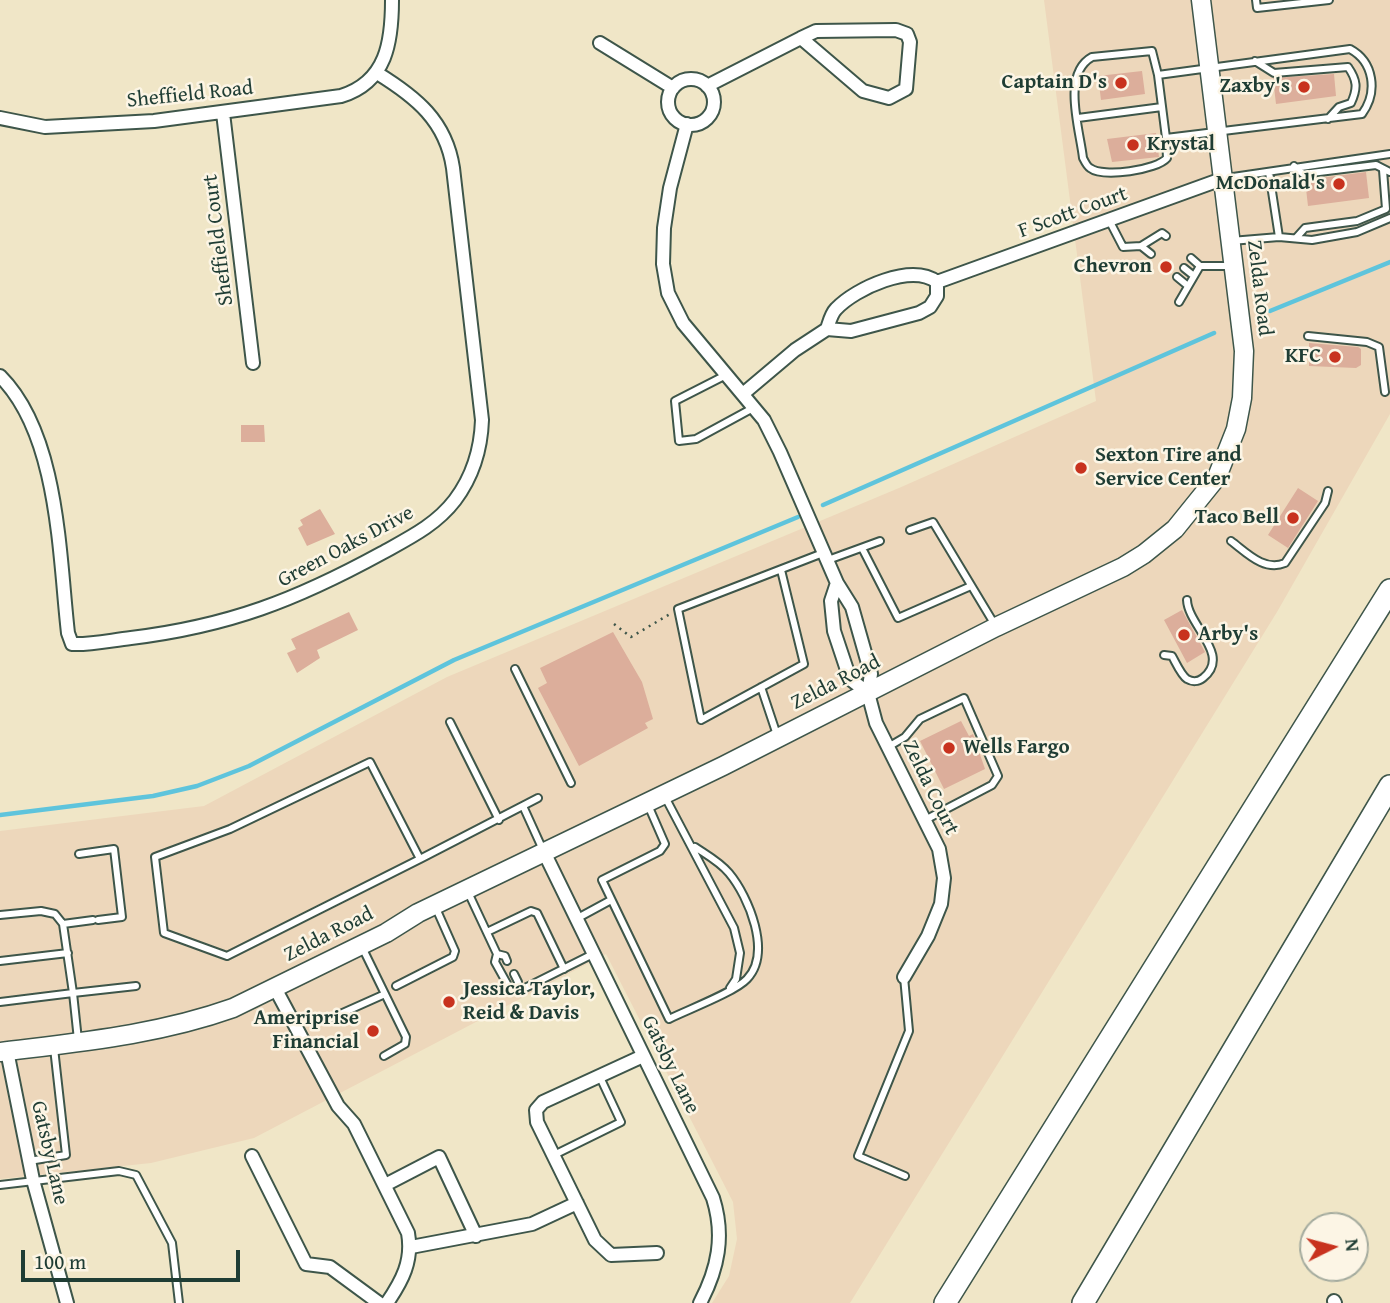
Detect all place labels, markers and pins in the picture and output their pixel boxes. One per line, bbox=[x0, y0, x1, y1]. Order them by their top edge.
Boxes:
place label: Captain D's bbox=[1002, 70, 1107, 96]
place label: Zaxby's bbox=[1219, 74, 1290, 100]
marker: Captain D's bbox=[1113, 75, 1129, 91]
marker: Zaxby's bbox=[1296, 79, 1312, 95]
place label: Krystal bbox=[1147, 132, 1215, 158]
marker: Krystal bbox=[1125, 137, 1141, 153]
place label: McDonald's bbox=[1216, 171, 1325, 197]
marker: McDonald's bbox=[1331, 176, 1347, 192]
place label: Chevron bbox=[1074, 254, 1152, 280]
marker: Chevron bbox=[1158, 259, 1174, 275]
place label: KFC bbox=[1285, 344, 1321, 370]
marker: KFC bbox=[1327, 349, 1343, 365]
place label: Sexton Tire and Service Center bbox=[1095, 443, 1242, 493]
marker: Sexton Tire and Service Center bbox=[1073, 460, 1089, 476]
place label: Taco Bell bbox=[1195, 505, 1279, 531]
marker: Taco Bell bbox=[1285, 510, 1301, 526]
place label: Arby's bbox=[1198, 622, 1258, 648]
marker: Arby's bbox=[1176, 627, 1192, 643]
place label: Wells Fargo bbox=[963, 735, 1070, 761]
marker: Wells Fargo bbox=[941, 740, 957, 756]
place label: Jessica Taylor, Reid & Davis bbox=[463, 977, 595, 1027]
marker: Jessica Taylor, Reid & Davis bbox=[441, 994, 457, 1010]
place label: Ameriprise Financial bbox=[254, 1006, 359, 1056]
marker: Ameriprise Financial bbox=[365, 1023, 381, 1039]

